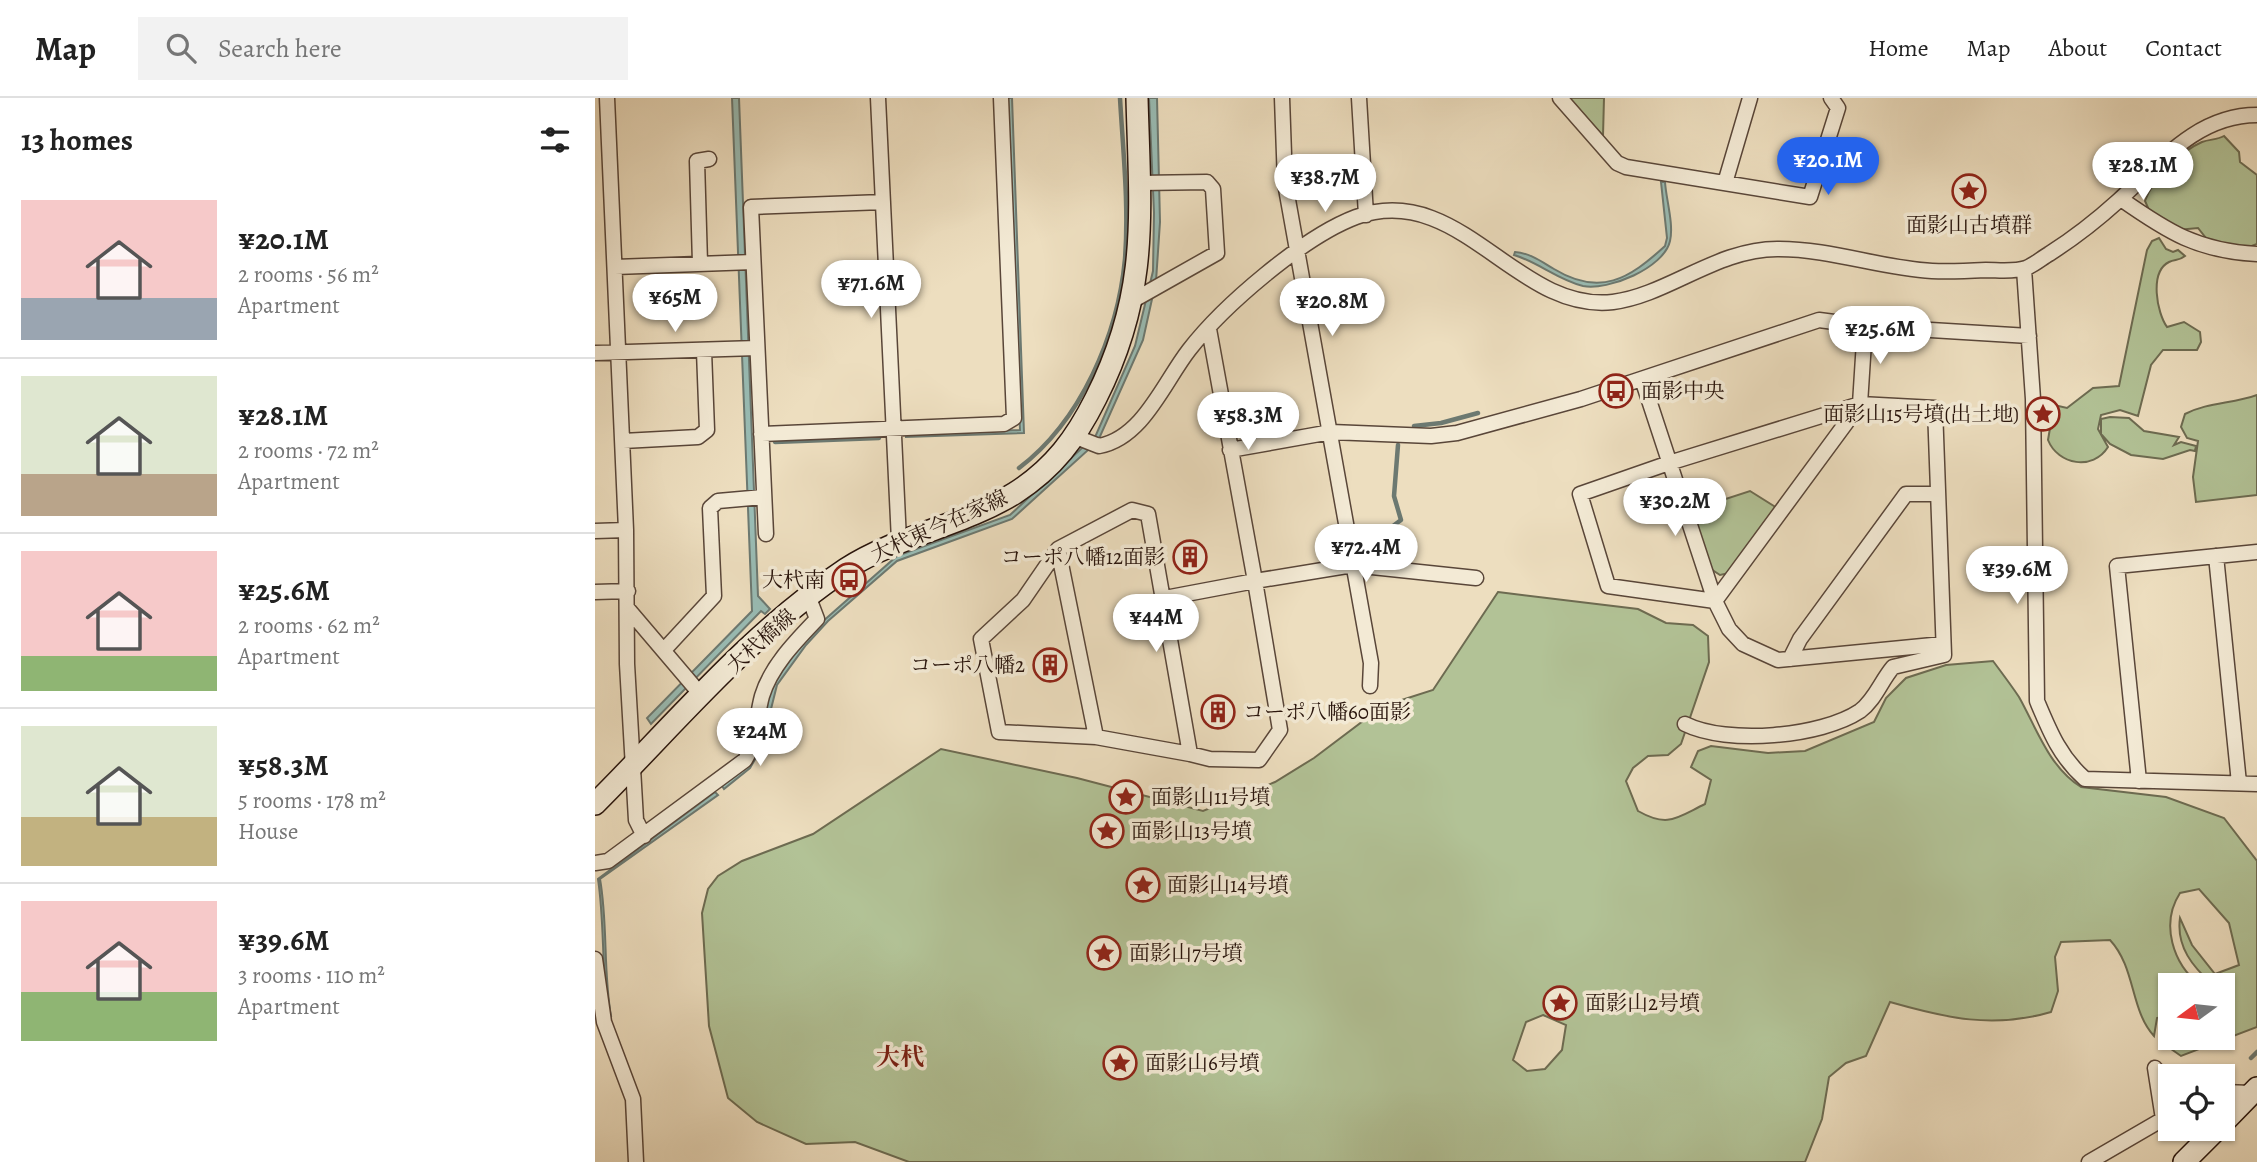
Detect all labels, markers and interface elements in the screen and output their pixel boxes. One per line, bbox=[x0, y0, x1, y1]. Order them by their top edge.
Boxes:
search box bbox=[138, 17, 628, 80]
text: Map bbox=[35, 26, 96, 71]
icon: search bbox=[162, 29, 200, 67]
text: Search here bbox=[218, 31, 342, 66]
text: Home bbox=[1868, 32, 1929, 64]
text: Map bbox=[1967, 32, 2011, 64]
text: About bbox=[2049, 32, 2107, 64]
text: Contact bbox=[2145, 32, 2222, 64]
text: 13 homes bbox=[21, 120, 133, 160]
icon: filters bbox=[536, 121, 574, 159]
pin: ¥20.1M bbox=[1771, 138, 1885, 197]
pin: ¥28.1M bbox=[2086, 142, 2200, 202]
text: ¥20.1M bbox=[1793, 144, 1863, 175]
text: ¥28.1M bbox=[2108, 149, 2178, 180]
pin: ¥38.7M bbox=[1268, 155, 1382, 214]
text: ¥38.7M bbox=[1290, 161, 1360, 192]
place icon: 面影山古墳群 bbox=[1950, 172, 1988, 210]
place label: 面影山古墳群 bbox=[1906, 211, 2032, 239]
text: ¥20.1M bbox=[238, 219, 329, 259]
icon: home bbox=[77, 228, 161, 312]
text: 2 rooms · 56 m² bbox=[238, 259, 379, 290]
pin: ¥71.6M bbox=[814, 260, 928, 320]
text: ¥71.6M bbox=[837, 267, 905, 298]
pin: ¥65M bbox=[634, 274, 716, 334]
pin: ¥20.8M bbox=[1275, 278, 1389, 338]
text: ¥65M bbox=[648, 281, 702, 312]
text: ¥20.8M bbox=[1296, 285, 1368, 316]
text: Apartment bbox=[238, 290, 340, 321]
pin: ¥25.6M bbox=[1823, 306, 1937, 366]
text: ¥25.6M bbox=[1845, 313, 1915, 344]
bus stop icon: 面影中央 bbox=[1597, 372, 1635, 410]
place label: 面影中央 bbox=[1641, 377, 1725, 405]
pin: ¥58.3M bbox=[1191, 392, 1305, 452]
text: ¥28.1M bbox=[238, 395, 328, 435]
place icon: 面影山15号墳(出土地) bbox=[2024, 395, 2062, 433]
text: ¥58.3M bbox=[1213, 399, 1283, 430]
place label: 面影山15号墳(出土地) bbox=[1823, 400, 2019, 428]
icon: home bbox=[77, 404, 161, 488]
text: 2 rooms · 72 m² bbox=[238, 435, 379, 466]
text: Apartment bbox=[238, 466, 340, 497]
pin: ¥30.2M bbox=[1618, 478, 1732, 538]
street label: 大杙東今在家線 bbox=[866, 483, 1012, 569]
text: ¥30.2M bbox=[1639, 485, 1711, 516]
pin: ¥72.4M bbox=[1309, 524, 1423, 584]
text: ¥72.4M bbox=[1331, 531, 1401, 562]
building icon: コーポ八幡12面影 bbox=[1171, 538, 1209, 576]
place label: コーポ八幡12面影 bbox=[1001, 543, 1165, 571]
pin: ¥39.6M bbox=[1960, 546, 2074, 606]
text: ¥39.6M bbox=[1982, 553, 2052, 584]
bus stop icon: 大杙南 bbox=[830, 561, 868, 599]
place label: 大杙南 bbox=[762, 566, 825, 594]
text: ¥25.6M bbox=[238, 570, 330, 610]
icon: home bbox=[77, 579, 161, 663]
pin: ¥44M bbox=[1115, 594, 1197, 654]
text: ¥44M bbox=[1129, 601, 1183, 632]
street label: 大杙橋線 bbox=[720, 602, 802, 680]
text: 2 rooms · 62 m² bbox=[238, 610, 380, 641]
text: Apartment bbox=[238, 641, 340, 672]
building icon: コーポ八幡2 bbox=[1031, 646, 1069, 684]
place label: コーポ八幡2 bbox=[910, 651, 1025, 679]
building icon: コーポ八幡60面影 bbox=[1199, 693, 1237, 731]
place label: コーポ八幡60面影 bbox=[1243, 698, 1411, 726]
pin: ¥24M bbox=[719, 708, 801, 768]
text: ¥24M bbox=[733, 715, 787, 746]
text: ¥58.3M bbox=[238, 745, 329, 785]
icon: home bbox=[77, 754, 161, 838]
place icon: 面影山11号墳 bbox=[1107, 778, 1145, 816]
place label: 面影山11号墳 bbox=[1151, 783, 1270, 811]
text: 5 rooms · 178 m² bbox=[238, 785, 386, 816]
place icon: 面影山13号墳 bbox=[1088, 812, 1126, 850]
text: House bbox=[238, 816, 298, 847]
place label: 面影山13号墳 bbox=[1131, 817, 1252, 845]
place icon: 面影山14号墳 bbox=[1124, 866, 1162, 904]
place label: 面影山14号墳 bbox=[1167, 871, 1289, 899]
text: ¥39.6M bbox=[238, 920, 330, 960]
icon: home bbox=[77, 929, 161, 1013]
place icon: 面影山7号墳 bbox=[1085, 934, 1123, 972]
place label: 面影山7号墳 bbox=[1129, 939, 1243, 967]
text: 3 rooms · 110 m² bbox=[238, 960, 385, 991]
north arrow bbox=[2158, 973, 2235, 1050]
map controls bbox=[2158, 973, 2235, 1141]
place icon: 面影山2号墳 bbox=[1541, 984, 1579, 1022]
place label: 面影山2号墳 bbox=[1585, 989, 1700, 1017]
text: Apartment bbox=[238, 991, 340, 1022]
district label: 大杙 bbox=[876, 1041, 924, 1073]
place icon: 面影山6号墳 bbox=[1101, 1044, 1139, 1082]
place label: 面影山6号墳 bbox=[1145, 1049, 1260, 1077]
button: locate bbox=[2158, 1064, 2235, 1141]

